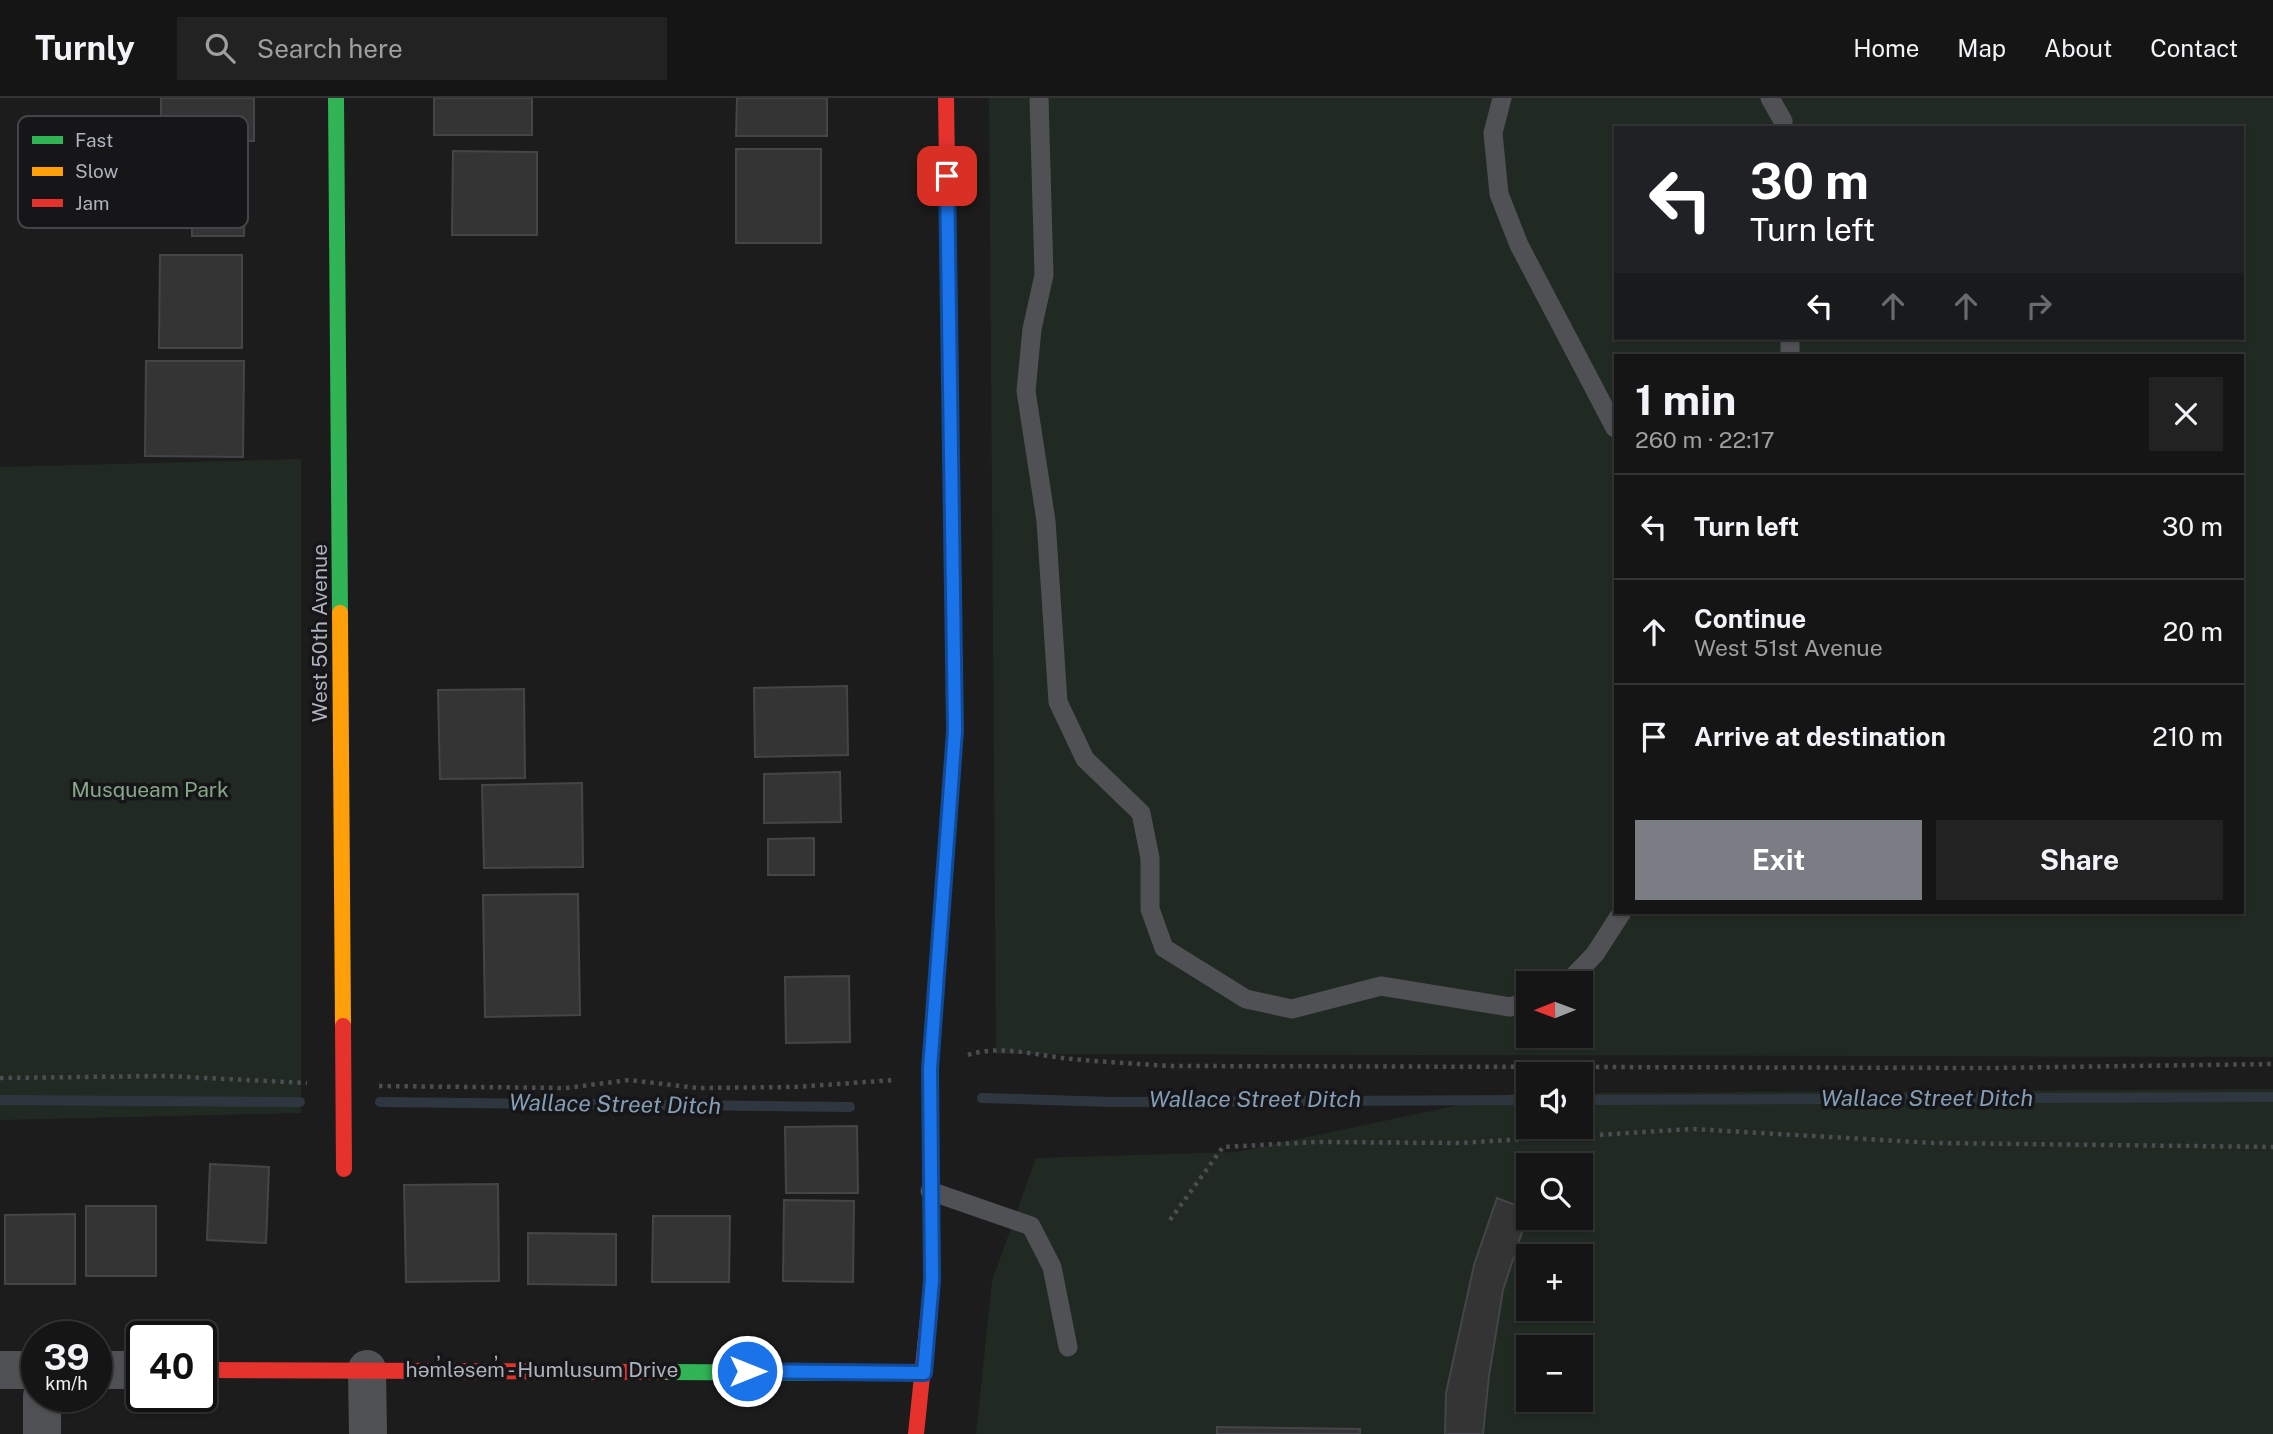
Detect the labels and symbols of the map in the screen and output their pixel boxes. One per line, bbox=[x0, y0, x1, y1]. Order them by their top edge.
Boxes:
legend bbox=[18, 116, 248, 228]
text: Fast bbox=[75, 129, 113, 151]
pin bbox=[917, 146, 977, 206]
text: Slow bbox=[75, 160, 119, 182]
text: Jam bbox=[75, 192, 109, 214]
street label: West 50th Avenue bbox=[307, 544, 332, 722]
park label: Musqueam Park bbox=[71, 777, 229, 802]
north arrow bbox=[1516, 971, 1592, 1048]
water label: Wallace Street Ditch bbox=[1821, 1084, 2033, 1111]
water label: Wallace Street Ditch bbox=[1149, 1085, 1361, 1112]
water label: Wallace Street Ditch bbox=[509, 1088, 721, 1119]
speed limit sign: 40 bbox=[126, 1321, 217, 1412]
position arrow bbox=[710, 1334, 784, 1408]
street label: həm̓ləsem̓ - Humlusum Drive bbox=[406, 1355, 678, 1382]

